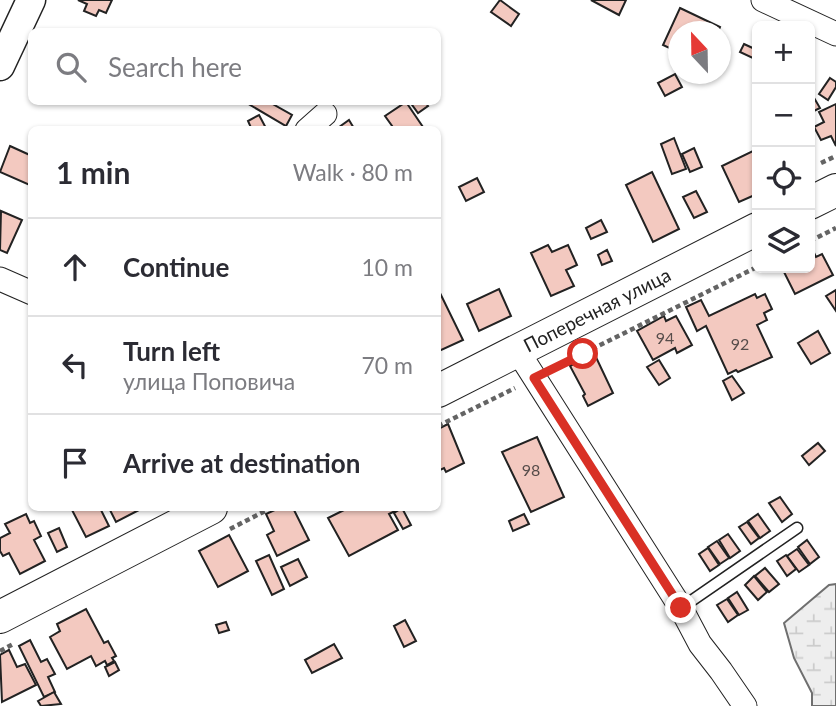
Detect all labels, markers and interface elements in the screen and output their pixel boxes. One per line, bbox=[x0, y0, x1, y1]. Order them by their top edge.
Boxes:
north arrow bbox=[668, 21, 731, 84]
map controls bbox=[752, 21, 815, 273]
button: + bbox=[752, 21, 815, 84]
search box bbox=[28, 28, 441, 105]
icon: search bbox=[52, 48, 90, 86]
text: Search here bbox=[108, 51, 242, 83]
button: − bbox=[752, 84, 815, 147]
button: locate bbox=[752, 147, 815, 210]
text: 1 min bbox=[56, 154, 130, 190]
text: Walk · 80 m bbox=[293, 158, 413, 186]
button: layers bbox=[752, 210, 815, 273]
icon: ahead bbox=[56, 248, 94, 286]
text: Continue bbox=[123, 251, 229, 283]
text: 10 m bbox=[362, 253, 413, 281]
street label: Поперечная улица bbox=[519, 263, 674, 357]
house number: 94 bbox=[656, 328, 674, 347]
house number: 92 bbox=[731, 334, 749, 353]
text: Turn left bbox=[123, 335, 220, 367]
route start bbox=[567, 338, 598, 369]
icon: left bbox=[56, 346, 94, 384]
text: 70 m bbox=[362, 351, 413, 379]
text: улица Поповича bbox=[123, 367, 295, 395]
icon: arrive bbox=[56, 444, 94, 482]
text: Arrive at destination bbox=[123, 447, 360, 479]
house number: 98 bbox=[522, 460, 540, 479]
route end bbox=[665, 592, 696, 623]

